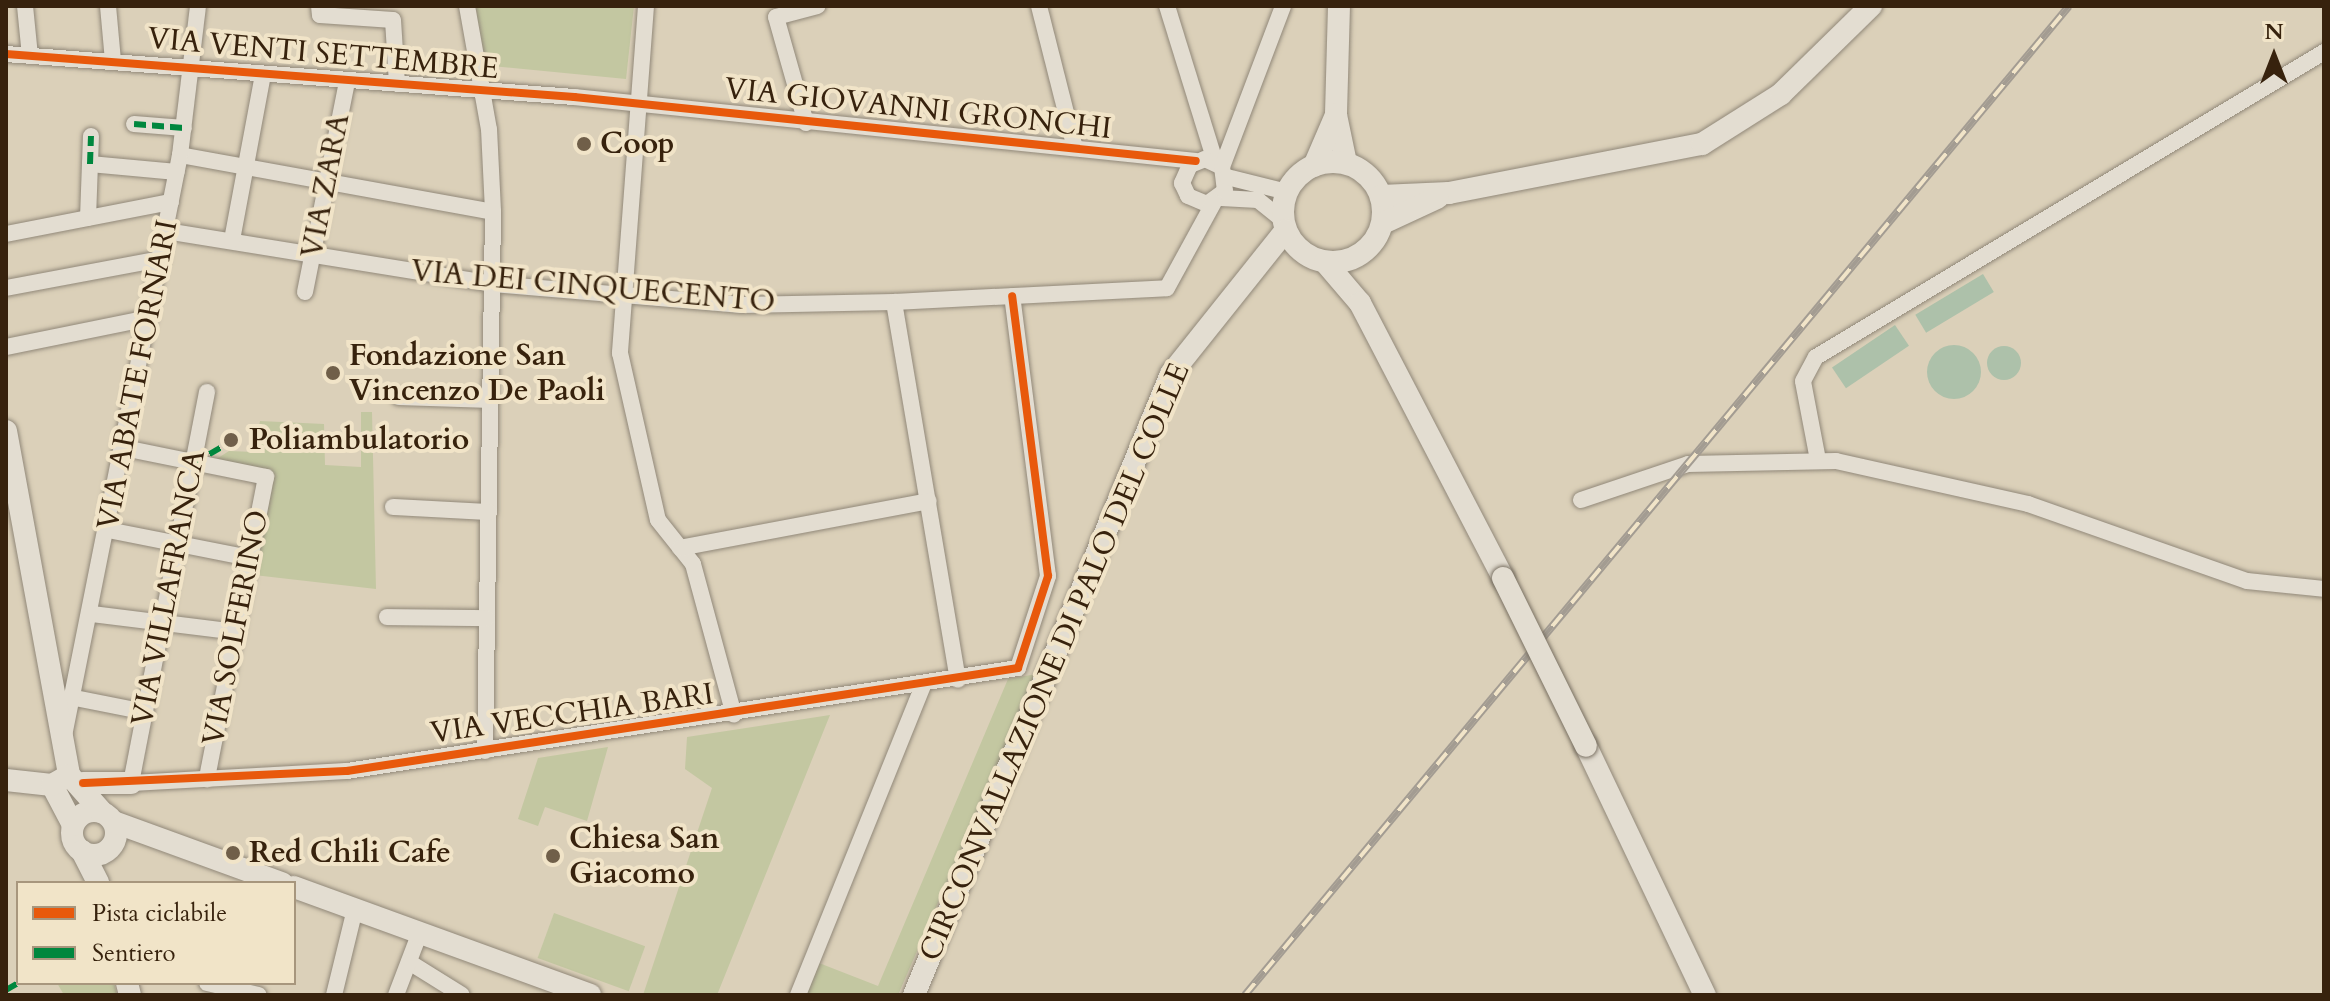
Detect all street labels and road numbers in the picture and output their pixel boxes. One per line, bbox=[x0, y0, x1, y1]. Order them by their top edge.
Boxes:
street label: VIA VENTI SETTEMBRE bbox=[146, 21, 500, 87]
street label: VIA GIOVANNI GRONCHI bbox=[723, 71, 1113, 147]
street label: VIA ZARA bbox=[294, 111, 358, 261]
street label: VIA ABATE FORNARI bbox=[90, 217, 186, 533]
street label: VIA DEI CINQUECENTO bbox=[409, 253, 777, 321]
street label: CIRCONVALLAZIONE DI PALO DEL COLLE bbox=[912, 358, 1198, 966]
street label: VIA VILLAFRANCA bbox=[125, 447, 213, 729]
street label: VIA SOLFERINO bbox=[196, 507, 276, 749]
street label: VIA VECCHIA BARI bbox=[428, 676, 716, 752]

